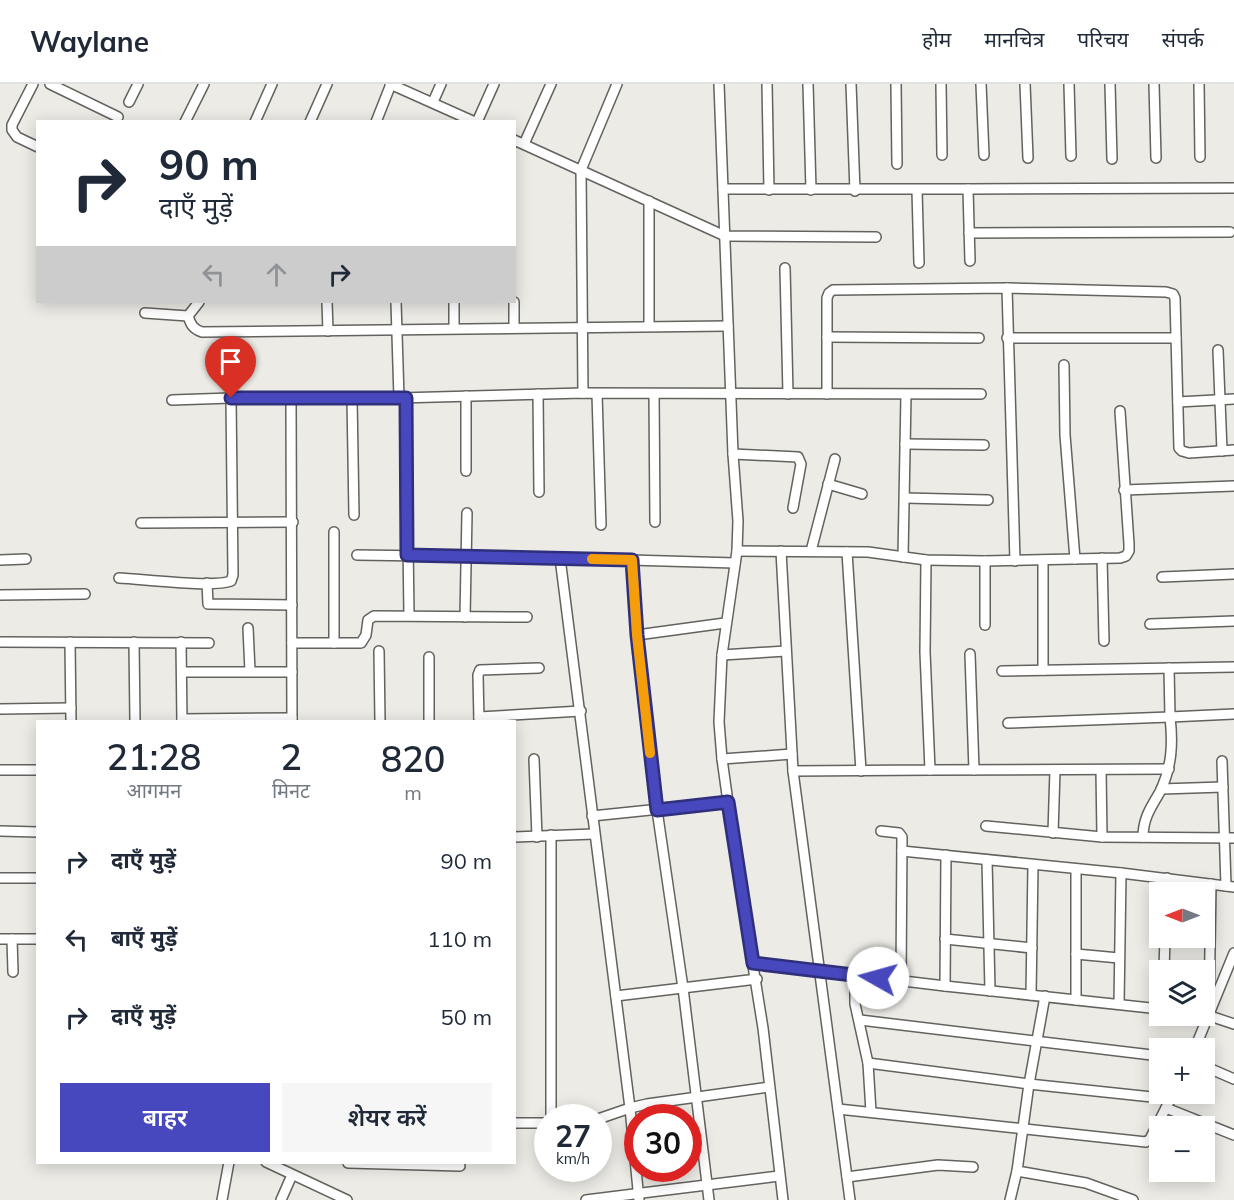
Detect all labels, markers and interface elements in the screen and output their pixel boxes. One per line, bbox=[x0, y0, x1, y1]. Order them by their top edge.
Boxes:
text: Waylane bbox=[30, 24, 149, 59]
text: होम bbox=[922, 26, 951, 52]
text: मानचित्र bbox=[984, 26, 1044, 52]
text: परिचय bbox=[1077, 26, 1129, 52]
text: संपर्क bbox=[1162, 26, 1204, 52]
text: 90 m bbox=[159, 138, 259, 191]
icon: right bbox=[60, 144, 138, 222]
text: दाएँ मुड़ें bbox=[159, 190, 233, 224]
icon: left bbox=[197, 258, 230, 291]
icon: ahead bbox=[260, 258, 293, 291]
icon: right bbox=[323, 258, 356, 291]
pin bbox=[205, 336, 256, 398]
icon: arrive bbox=[214, 345, 247, 378]
text: 21:28 bbox=[106, 734, 201, 779]
text: 2 bbox=[280, 734, 302, 779]
text: 820 bbox=[381, 736, 445, 781]
text: आगमन bbox=[127, 778, 181, 803]
text: मिनट bbox=[272, 778, 310, 803]
text: m bbox=[404, 780, 422, 805]
icon: right bbox=[60, 845, 93, 878]
text: दाएँ मुड़ें bbox=[111, 846, 176, 874]
text: 90 m bbox=[441, 847, 492, 875]
north arrow bbox=[1149, 882, 1215, 948]
map controls bbox=[1149, 882, 1215, 1182]
icon: left bbox=[60, 923, 93, 956]
text: बाएँ मुड़ें bbox=[111, 924, 177, 952]
text: 110 m bbox=[427, 925, 492, 953]
position arrow bbox=[846, 946, 910, 1010]
button: layers bbox=[1149, 960, 1215, 1026]
icon: right bbox=[60, 1001, 93, 1034]
text: दाएँ मुड़ें bbox=[111, 1002, 176, 1030]
text: 50 m bbox=[441, 1003, 492, 1031]
button: + bbox=[1149, 1038, 1215, 1104]
button: बाहर bbox=[60, 1083, 270, 1152]
button: शेयर करें bbox=[282, 1083, 492, 1152]
speed limit sign: 30 bbox=[624, 1104, 702, 1182]
button: − bbox=[1149, 1116, 1215, 1182]
text: 27 bbox=[555, 1117, 591, 1155]
text: km/h bbox=[556, 1149, 590, 1168]

